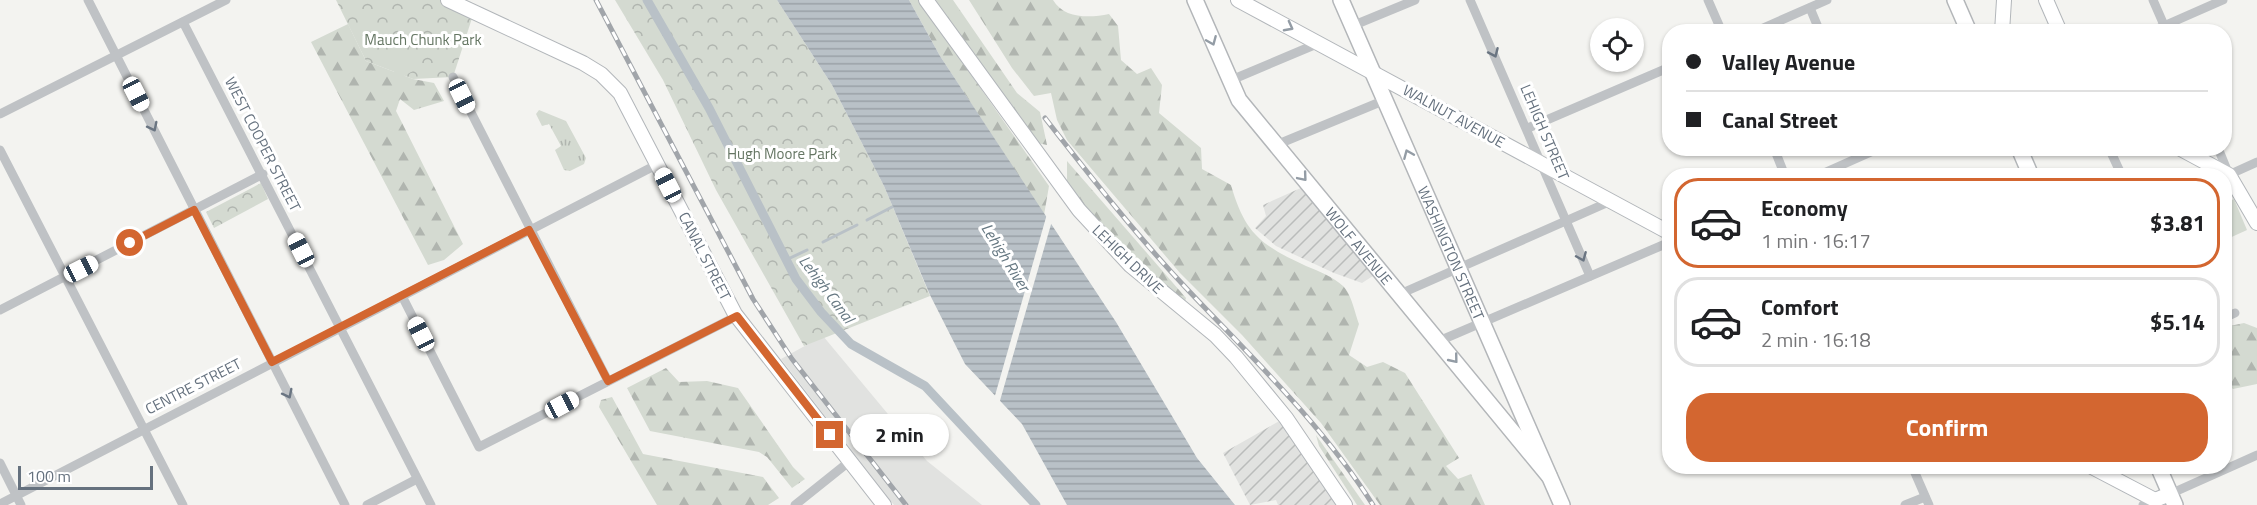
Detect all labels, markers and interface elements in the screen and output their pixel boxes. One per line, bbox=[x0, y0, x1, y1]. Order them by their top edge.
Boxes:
map controls bbox=[1590, 18, 1644, 72]
button: locate bbox=[1590, 18, 1644, 72]
one-way arrow bbox=[1283, 20, 1294, 31]
park label: Mauch Chunk Park bbox=[364, 28, 482, 51]
one-way arrow bbox=[1205, 34, 1217, 45]
text: Valley Avenue bbox=[1722, 45, 1855, 79]
one-way arrow bbox=[1487, 47, 1499, 58]
street label: WEST COOPER STREET bbox=[219, 73, 307, 215]
car bbox=[120, 74, 152, 114]
car bbox=[446, 76, 478, 116]
street label: WALNUT AVENUE bbox=[1399, 78, 1509, 154]
street label: LEHIGH STREET bbox=[1515, 81, 1575, 183]
text: Canal Street bbox=[1722, 103, 1838, 137]
one-way arrow bbox=[145, 121, 157, 132]
park label: Hugh Moore Park bbox=[727, 142, 837, 165]
one-way arrow bbox=[1403, 149, 1415, 160]
car bbox=[652, 165, 684, 205]
one-way arrow bbox=[1295, 170, 1306, 181]
street label: WASHINGTON STREET bbox=[1412, 182, 1491, 323]
text: Economy bbox=[1761, 191, 1848, 225]
icon: car bbox=[1689, 196, 1743, 250]
street label: WOLF AVENUE bbox=[1320, 202, 1398, 290]
text: $3.81 bbox=[2150, 206, 2205, 240]
street label: CANAL STREET bbox=[673, 208, 737, 304]
water label: Lehigh River bbox=[976, 218, 1037, 297]
street label: LEHIGH DRIVE bbox=[1087, 219, 1169, 299]
text: 1 min · 16:17 bbox=[1761, 225, 1871, 256]
route start bbox=[116, 229, 143, 256]
car bbox=[285, 230, 317, 270]
water label: Lehigh Canal bbox=[793, 250, 862, 329]
one-way arrow bbox=[1575, 250, 1587, 261]
car bbox=[61, 253, 101, 285]
text: Comfort bbox=[1761, 290, 1839, 324]
icon: car bbox=[1689, 295, 1743, 349]
text: $5.14 bbox=[2150, 305, 2205, 339]
car bbox=[405, 314, 437, 354]
text: 2 min · 16:18 bbox=[1761, 324, 1871, 355]
street label: CENTRE STREET bbox=[141, 352, 245, 420]
one-way arrow bbox=[1447, 352, 1458, 363]
one-way arrow bbox=[281, 388, 293, 399]
car bbox=[542, 389, 582, 421]
button: Confirm bbox=[1686, 393, 2208, 462]
callout: 2 min bbox=[851, 414, 950, 456]
text: 2 min bbox=[875, 419, 924, 450]
route end bbox=[816, 421, 843, 448]
scale bar bbox=[18, 463, 153, 490]
text: 100 m bbox=[27, 464, 71, 488]

